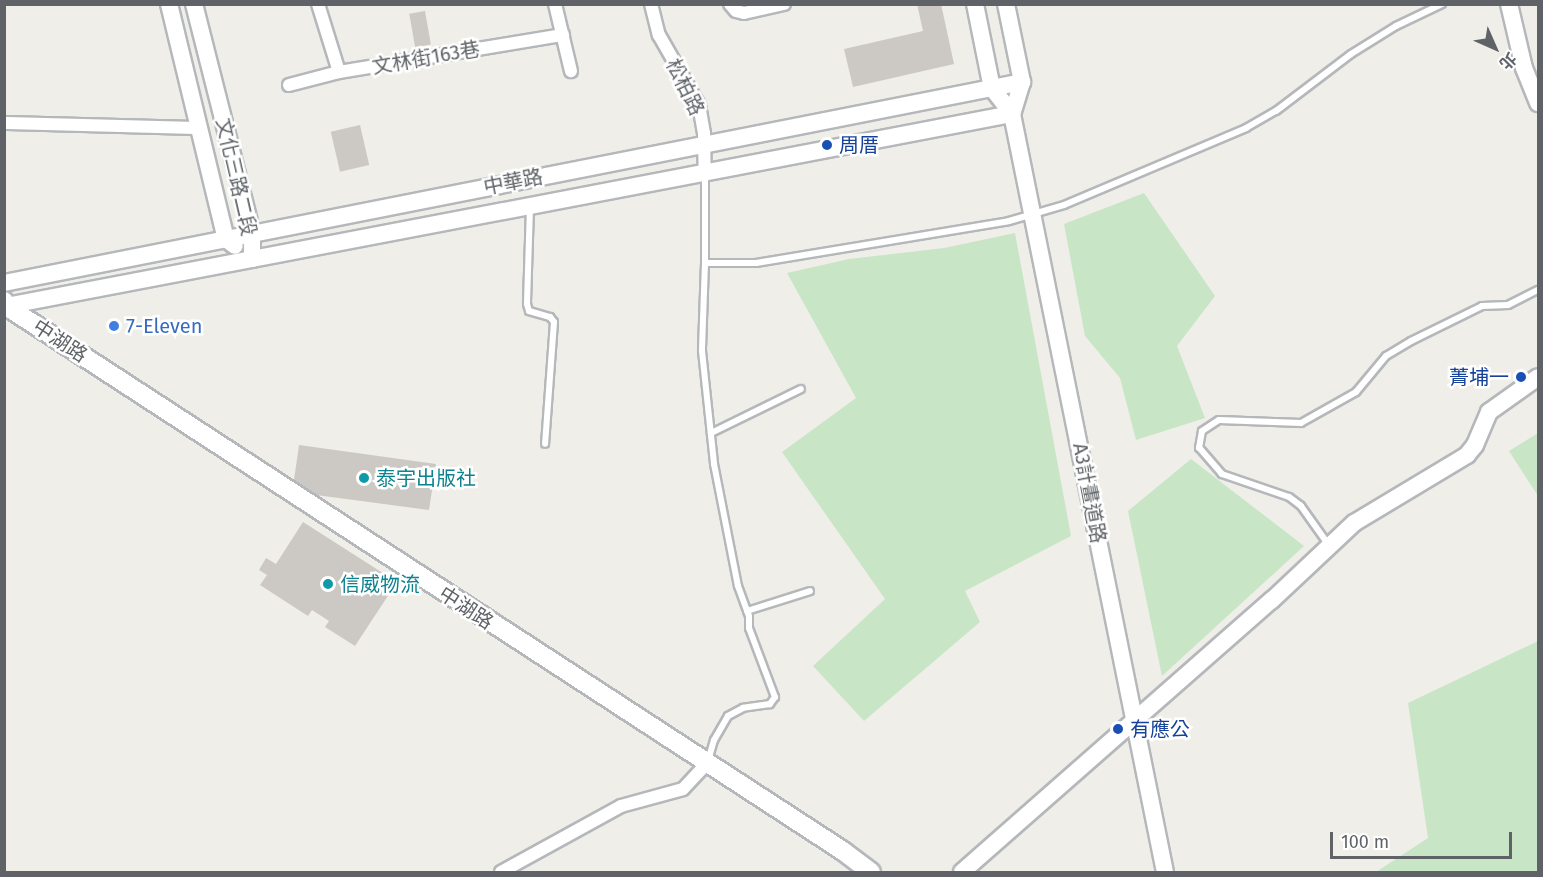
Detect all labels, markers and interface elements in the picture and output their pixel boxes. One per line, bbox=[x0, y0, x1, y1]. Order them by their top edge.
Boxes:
north arrow bbox=[1465, 18, 1525, 78]
street label: 文林街163巷 bbox=[370, 37, 482, 79]
text: 北 bbox=[1496, 49, 1520, 73]
street label: 松柏路 bbox=[661, 55, 709, 119]
street label: 文化三路二段 bbox=[211, 116, 261, 238]
place label: 周厝 bbox=[839, 133, 879, 157]
marker: 周厝 bbox=[820, 138, 834, 152]
street label: 中華路 bbox=[481, 164, 545, 200]
place label: 7-Eleven bbox=[126, 314, 202, 338]
street label: 中湖路 bbox=[28, 315, 92, 367]
marker: 7-Eleven bbox=[107, 319, 121, 333]
place label: 菁埔一 bbox=[1449, 365, 1509, 389]
marker: 菁埔一 bbox=[1514, 370, 1528, 384]
street label: A3計畫道路 bbox=[1068, 441, 1110, 545]
place label: 泰宇出版社 bbox=[376, 466, 476, 490]
marker: 泰宇出版社 bbox=[357, 471, 371, 485]
place label: 信威物流 bbox=[340, 572, 420, 596]
marker: 信威物流 bbox=[321, 577, 335, 591]
street label: 中湖路 bbox=[434, 582, 498, 634]
place label: 有應公 bbox=[1130, 717, 1190, 741]
marker: 有應公 bbox=[1111, 722, 1125, 736]
scale bar bbox=[1333, 820, 1514, 858]
text: 100 m bbox=[1341, 831, 1389, 853]

